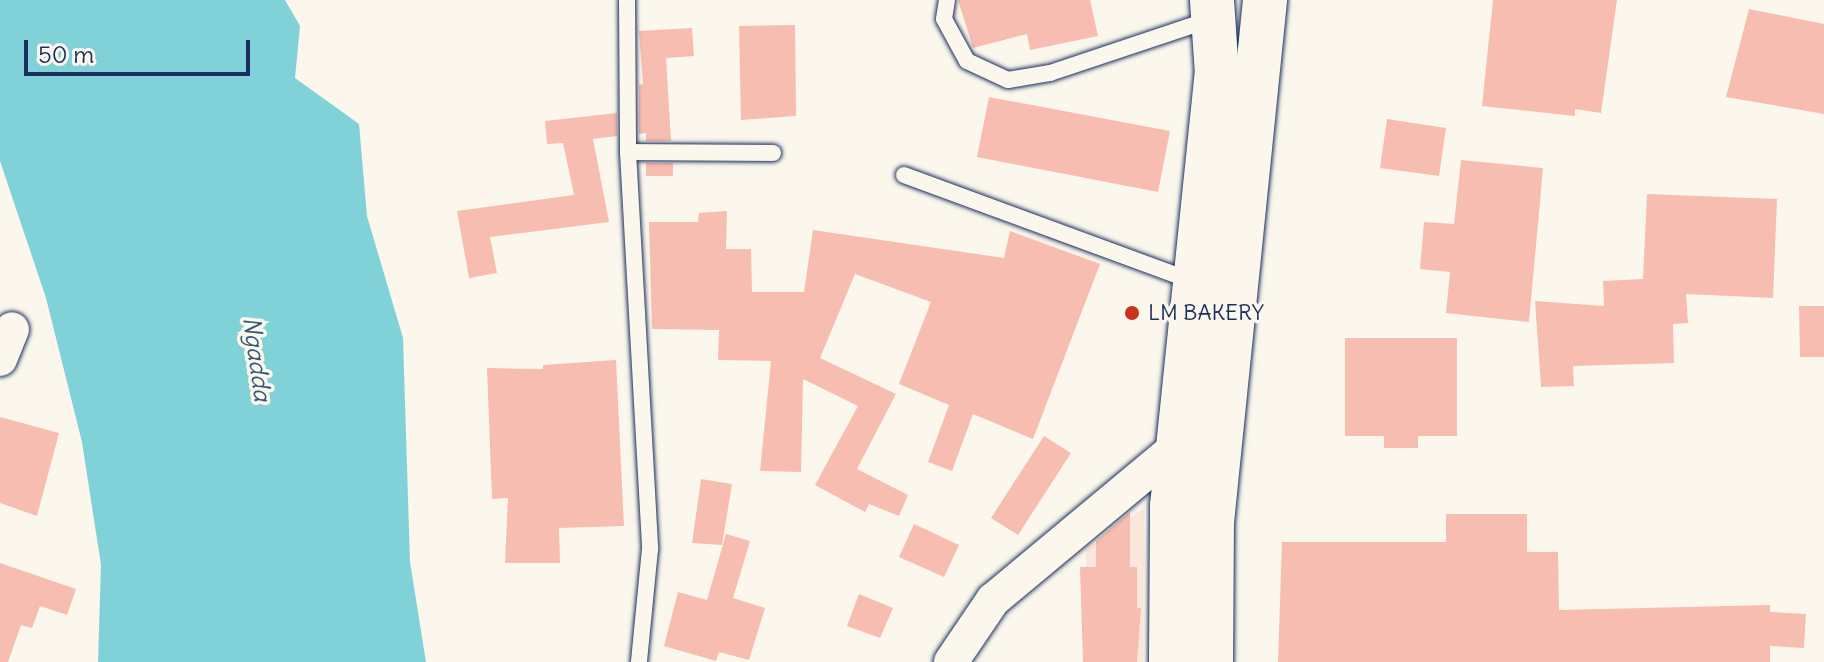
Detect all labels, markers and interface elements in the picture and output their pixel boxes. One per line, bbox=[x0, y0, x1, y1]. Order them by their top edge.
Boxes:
scale bar bbox=[28, 24, 254, 74]
text: 50 m bbox=[38, 39, 94, 69]
place label: LM BAKERY bbox=[1148, 300, 1264, 326]
marker: LM BAKERY bbox=[1123, 304, 1141, 322]
water label: Ngadda bbox=[237, 315, 277, 403]

